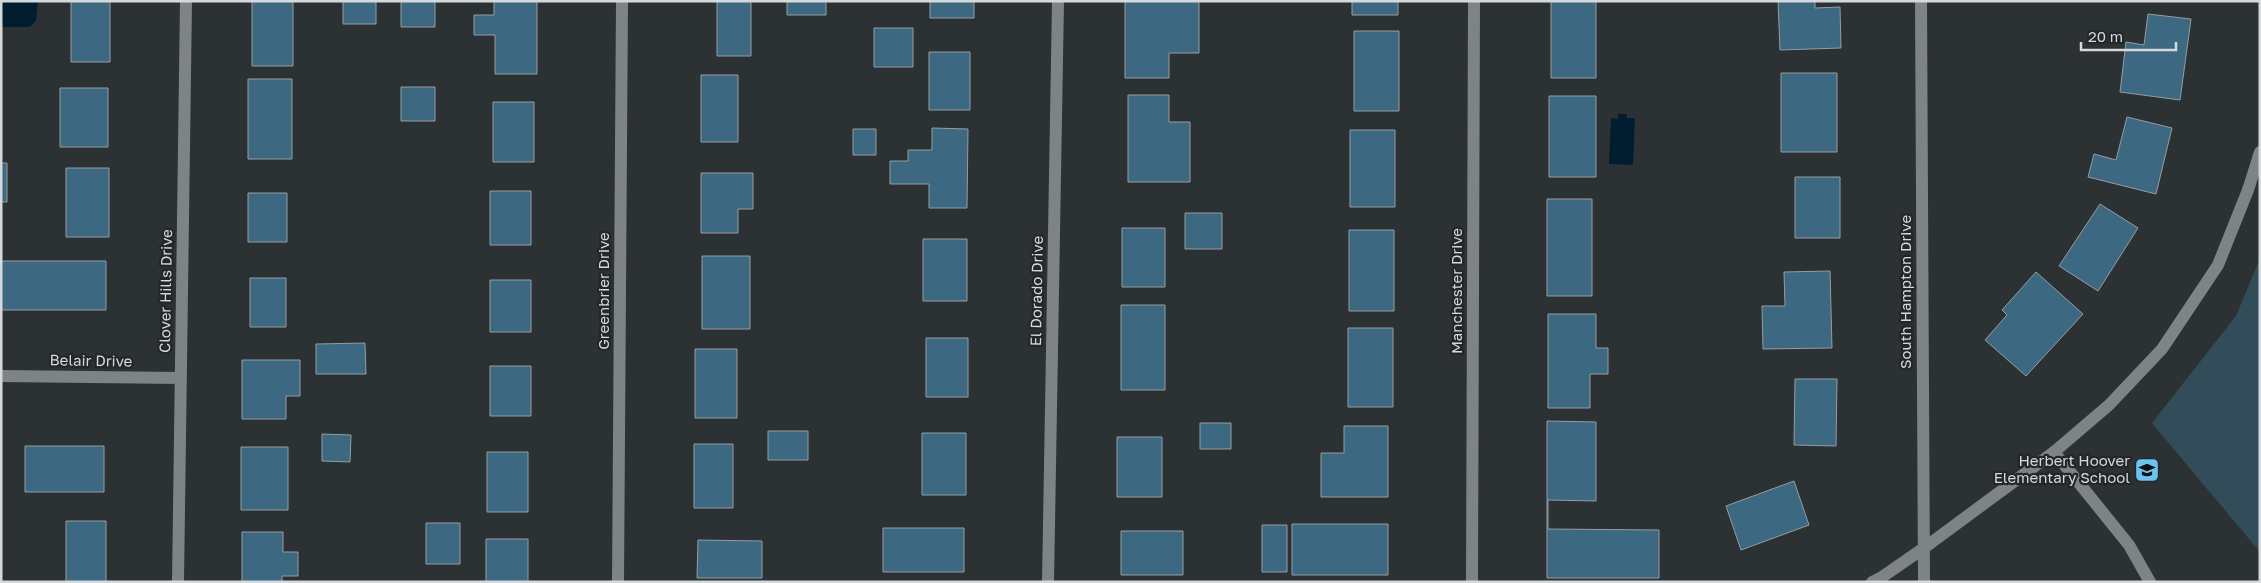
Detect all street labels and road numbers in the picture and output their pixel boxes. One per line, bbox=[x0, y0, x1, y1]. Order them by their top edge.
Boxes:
street label: South Hampton Drive bbox=[1896, 215, 1914, 369]
street label: Manchester Drive bbox=[1447, 228, 1465, 354]
street label: Clover Hills Drive bbox=[155, 229, 175, 353]
street label: Greenbrier Drive bbox=[594, 232, 612, 350]
street label: El Dorado Drive bbox=[1026, 235, 1046, 346]
street label: Belair Drive bbox=[49, 350, 133, 370]

